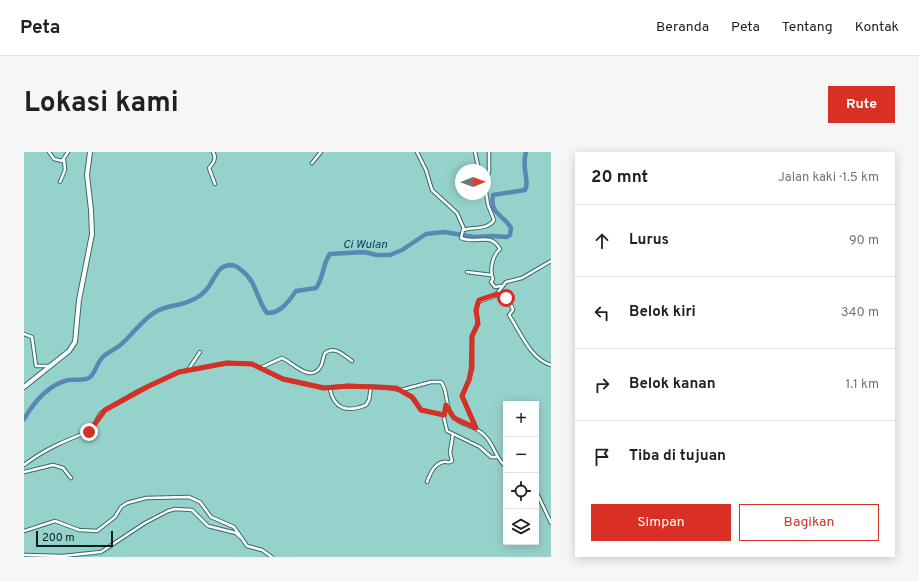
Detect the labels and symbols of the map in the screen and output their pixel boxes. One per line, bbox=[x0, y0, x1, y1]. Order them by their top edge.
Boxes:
north arrow bbox=[455, 164, 491, 200]
water label: Ci Wulan bbox=[343, 237, 388, 253]
route start bbox=[497, 289, 515, 307]
route end bbox=[80, 423, 98, 441]
scale bar bbox=[36, 529, 113, 548]

